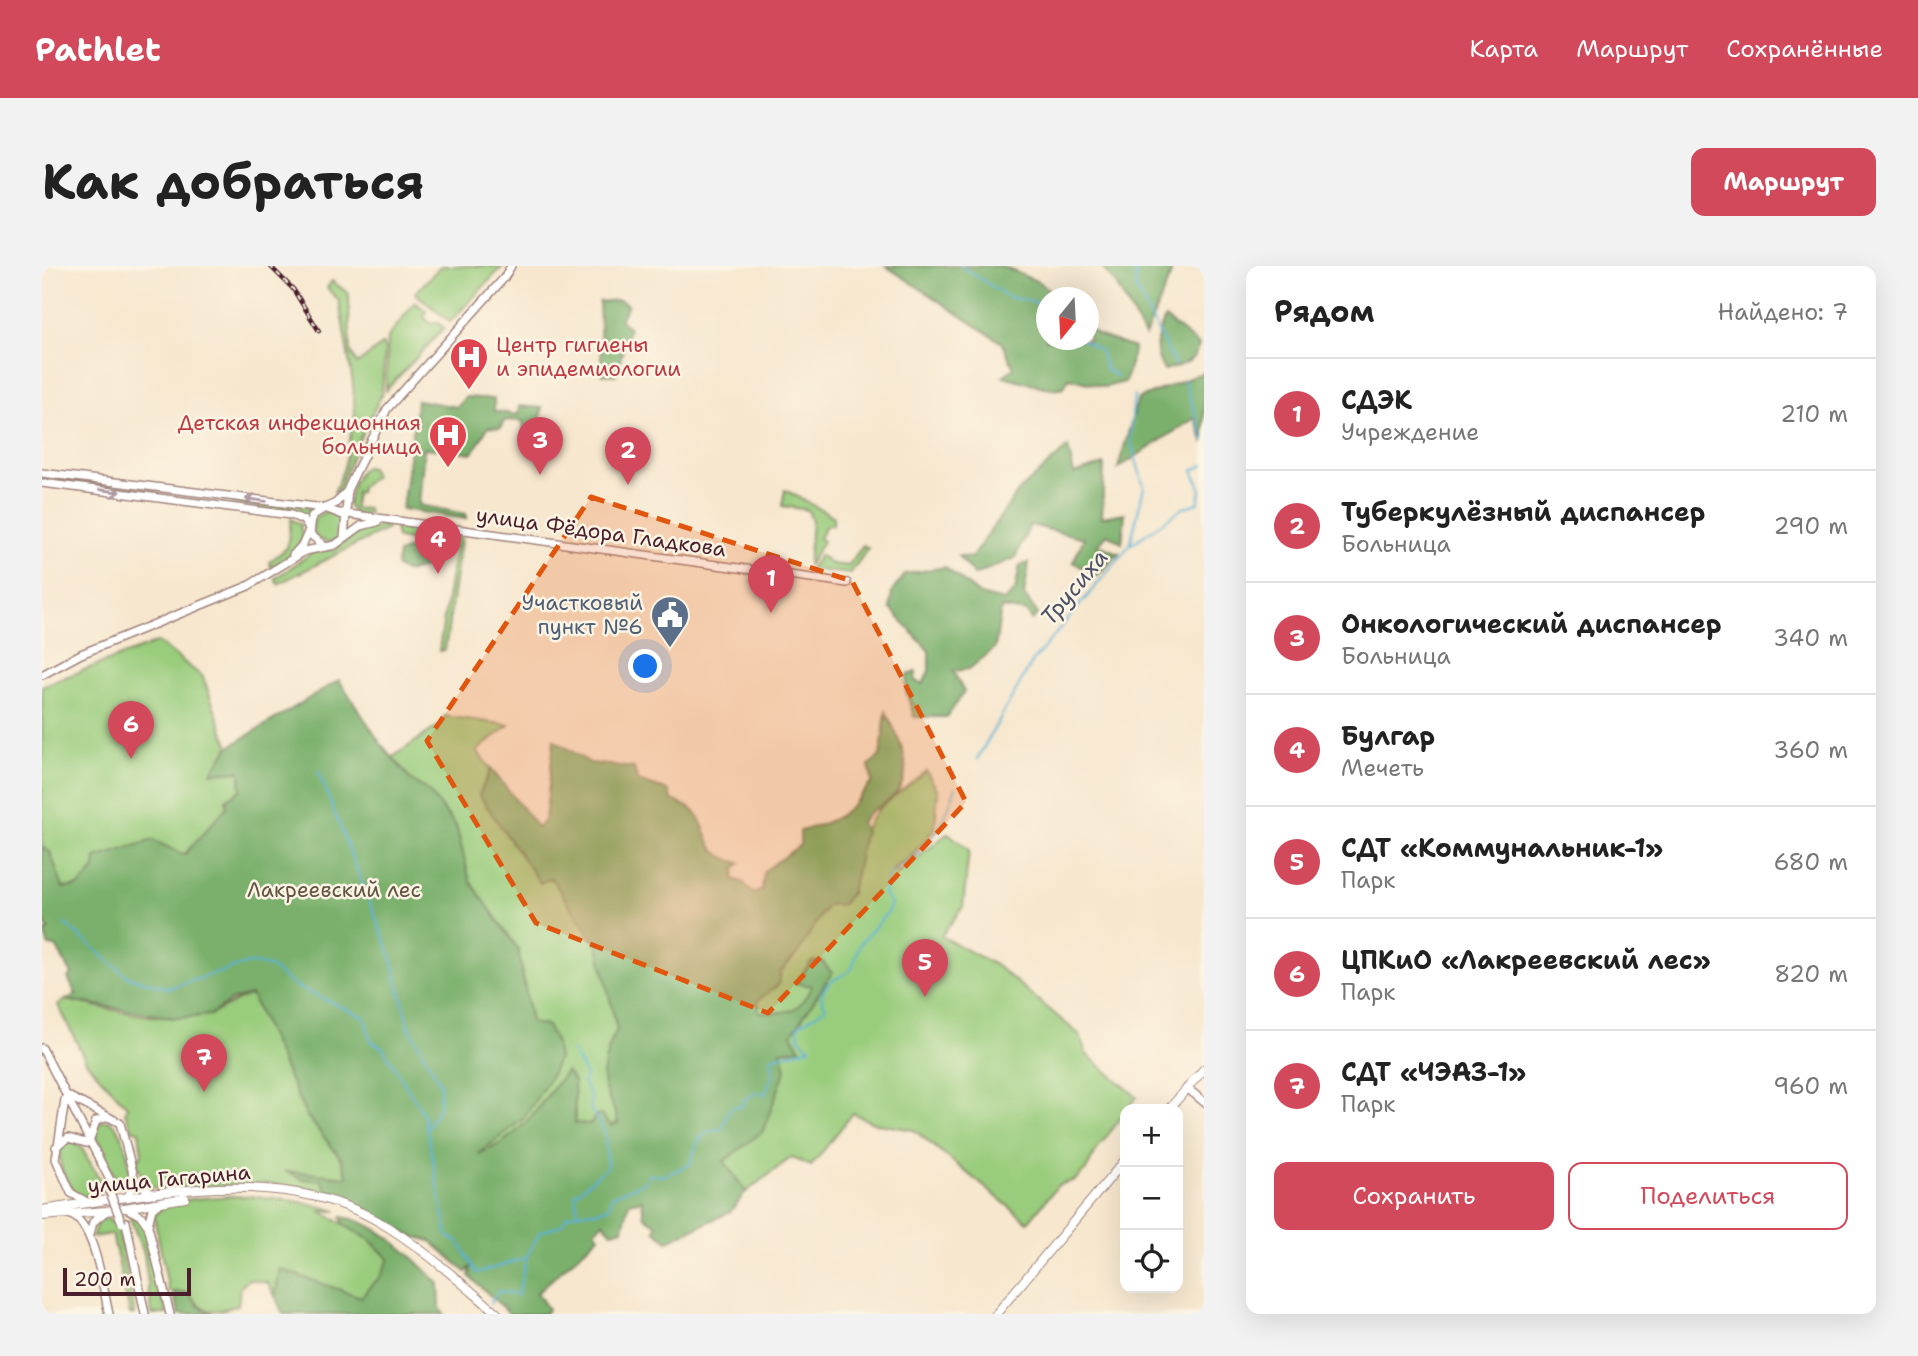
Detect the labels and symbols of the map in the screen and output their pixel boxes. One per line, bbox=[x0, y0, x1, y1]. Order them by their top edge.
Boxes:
north arrow bbox=[1036, 287, 1099, 350]
place label: Центр гигиены и эпидемиологии bbox=[496, 331, 681, 383]
hospital icon: Центр гигиены и эпидемиологии bbox=[448, 336, 490, 391]
place label: Детская инфекционная больница bbox=[178, 409, 421, 461]
hospital icon: Детская инфекционная больница bbox=[427, 414, 469, 469]
pin: 3 bbox=[517, 417, 563, 475]
pin: 2 bbox=[605, 427, 651, 485]
one-way arrow bbox=[98, 485, 121, 498]
one-way arrow bbox=[245, 494, 268, 507]
street label: улица Фёдора Гладкова bbox=[474, 501, 728, 563]
pin: 4 bbox=[415, 516, 461, 574]
water label: Трусиха bbox=[1034, 543, 1114, 631]
pin: 1 bbox=[748, 555, 794, 613]
place label: Участковый пункт №6 bbox=[521, 589, 643, 641]
public building icon: Участковый пункт №6 bbox=[649, 594, 691, 649]
your location bbox=[628, 649, 662, 683]
pin: 6 bbox=[108, 701, 154, 759]
park label: Лакреевский лес bbox=[247, 876, 421, 904]
pin: 5 bbox=[902, 939, 948, 997]
pin: 7 bbox=[181, 1034, 227, 1092]
street label: улица Гагарина bbox=[86, 1158, 252, 1200]
scale bar bbox=[63, 1265, 191, 1297]

